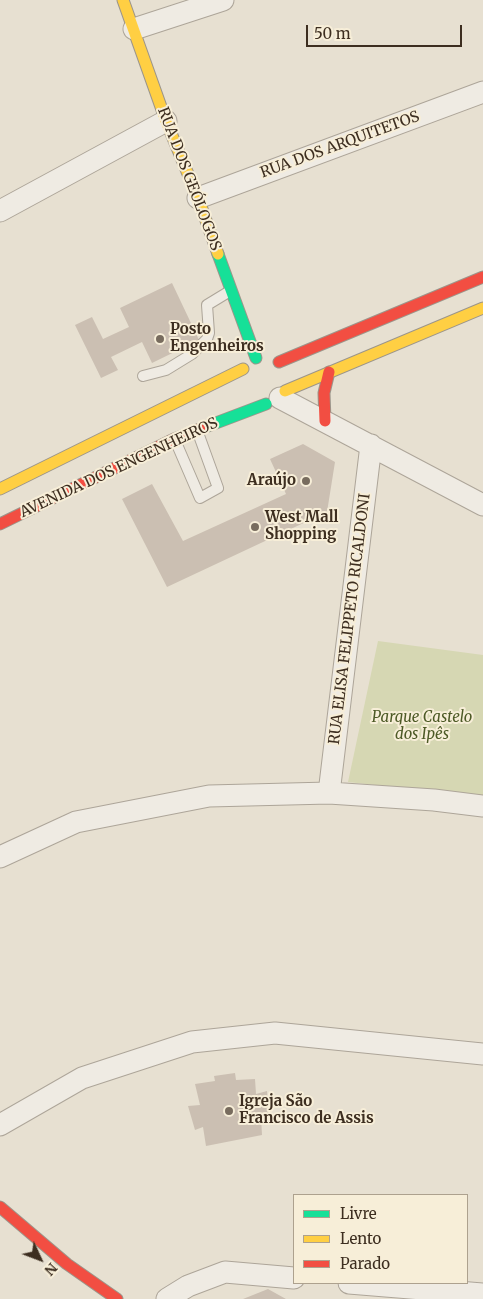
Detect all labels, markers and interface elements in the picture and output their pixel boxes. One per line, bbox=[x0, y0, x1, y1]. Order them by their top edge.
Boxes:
scale bar bbox=[308, 15, 464, 47]
text: 50 m bbox=[314, 24, 351, 43]
street label: RUA DOS GEÓLOGOS bbox=[153, 105, 225, 253]
street label: RUA DOS ARQUITETOS bbox=[258, 108, 422, 182]
place label: Posto Engenheiros bbox=[170, 321, 264, 356]
marker: Posto Engenheiros bbox=[154, 333, 166, 345]
street label: AVENIDA DOS ENGENHEIROS bbox=[17, 414, 221, 522]
place label: Araújo bbox=[247, 472, 296, 490]
marker: Araújo bbox=[300, 475, 312, 487]
street label: RUA ELISA FELIPPETO RICALDONI bbox=[326, 492, 374, 746]
place label: West Mall Shopping bbox=[265, 509, 338, 544]
marker: West Mall Shopping bbox=[249, 521, 261, 533]
park label: Parque Castelo dos Ipês bbox=[372, 709, 472, 744]
place label: Igreja São Francisco de Assis bbox=[239, 1093, 374, 1128]
marker: Igreja São Francisco de Assis bbox=[223, 1105, 235, 1117]
legend bbox=[293, 1194, 468, 1284]
text: Livre bbox=[340, 1204, 377, 1223]
text: Lento bbox=[340, 1229, 381, 1248]
north arrow bbox=[15, 1234, 65, 1284]
text: Parado bbox=[340, 1254, 390, 1273]
text: N bbox=[41, 1259, 61, 1279]

